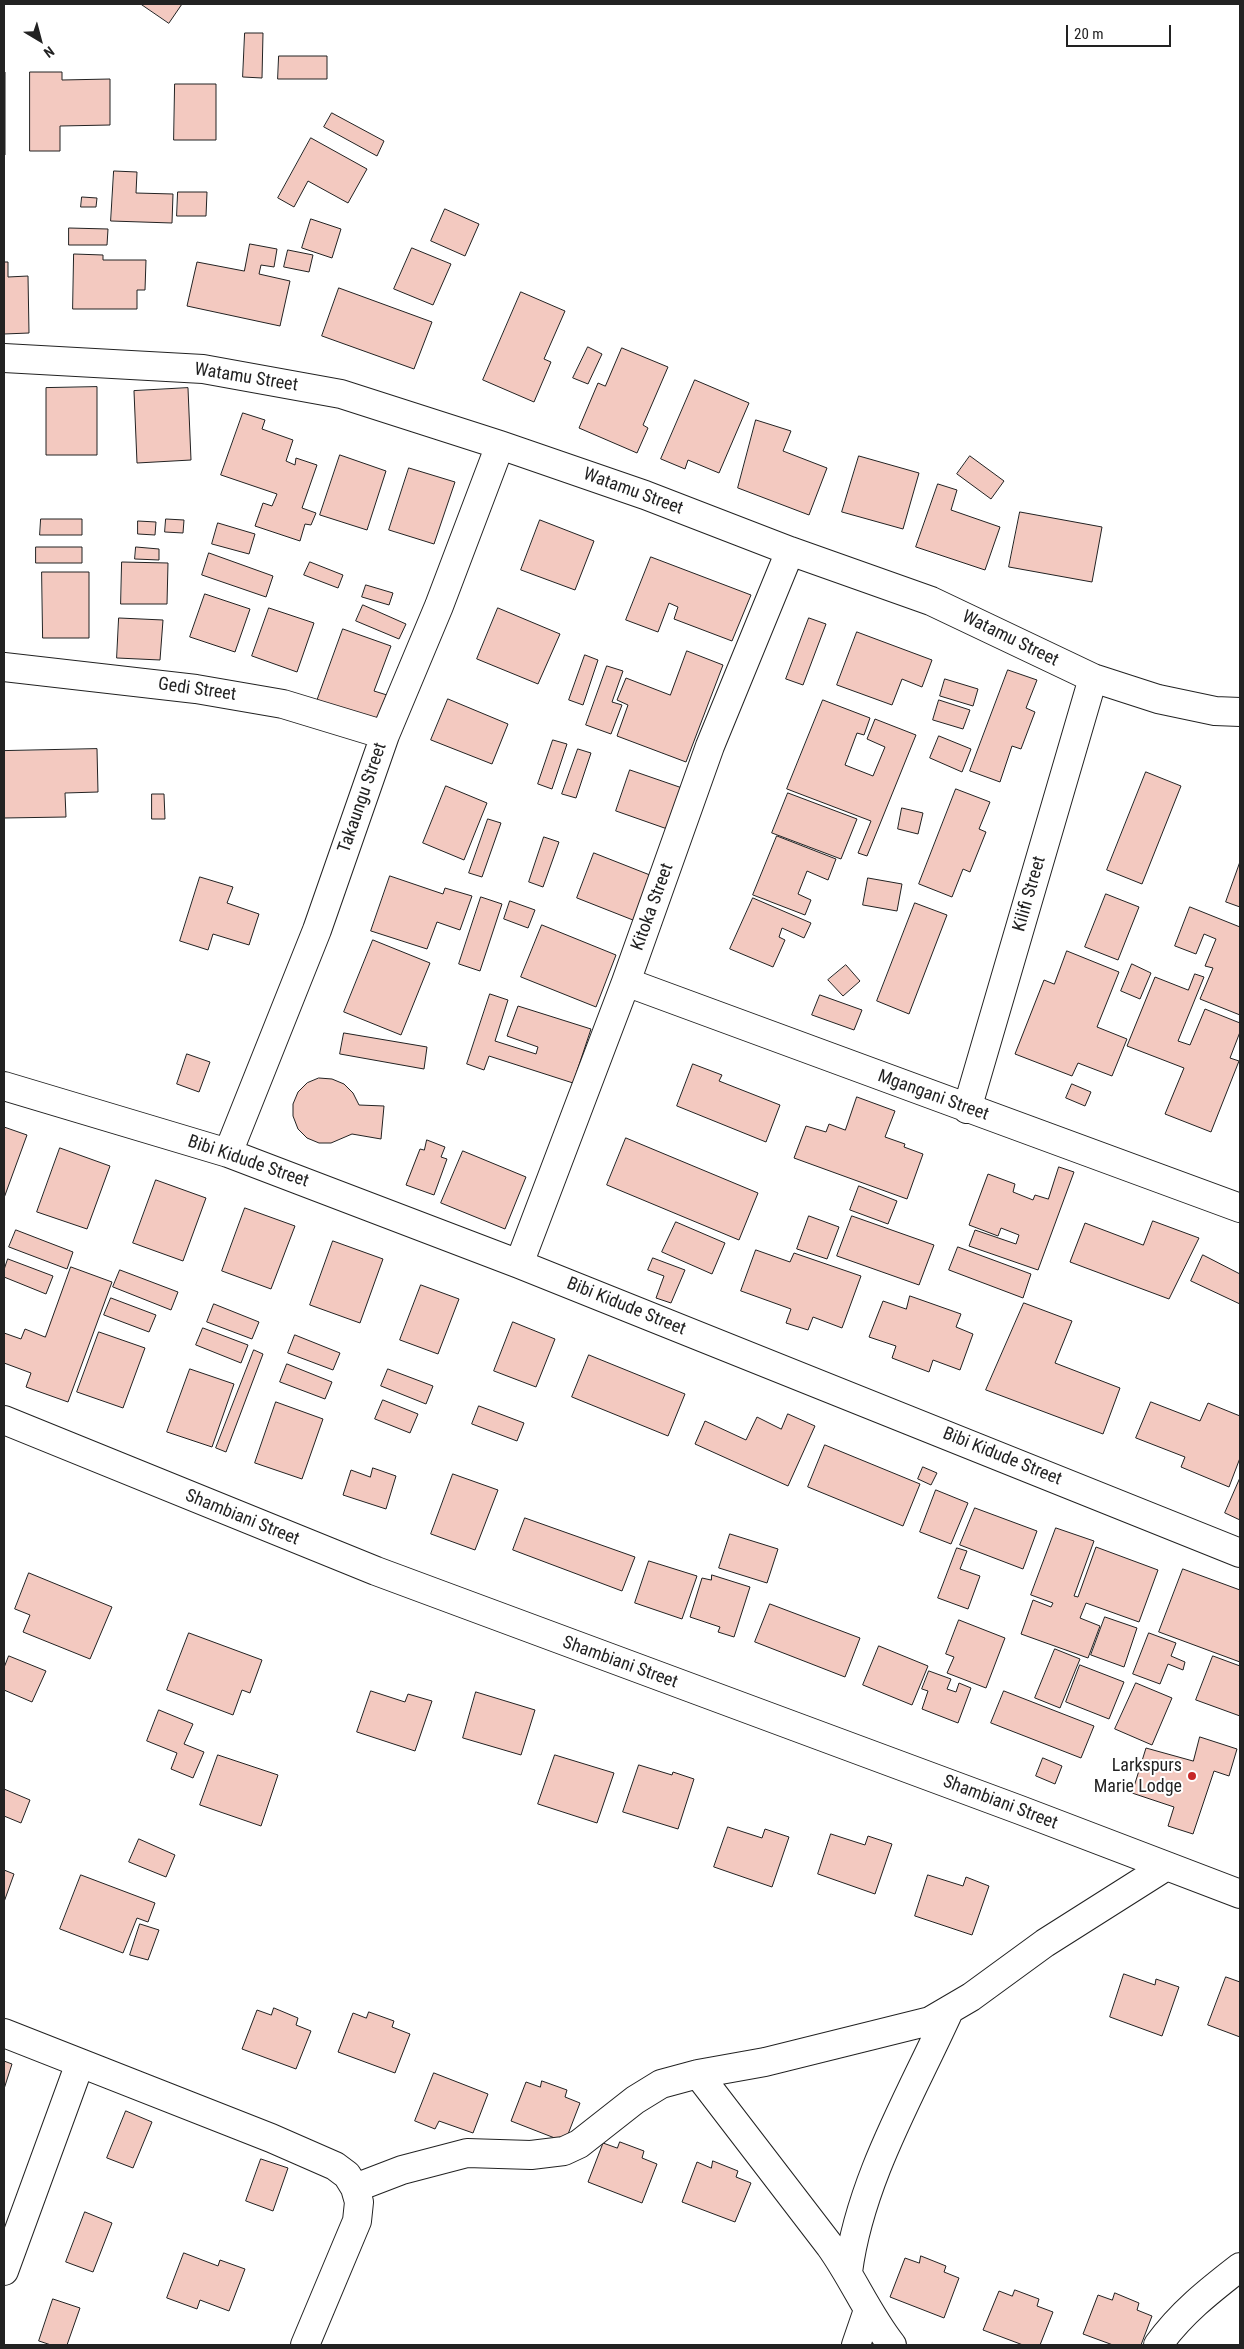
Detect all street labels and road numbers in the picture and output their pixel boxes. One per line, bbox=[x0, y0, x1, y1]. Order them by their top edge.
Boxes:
street label: Watamu Street bbox=[193, 359, 299, 397]
street label: Watamu Street bbox=[580, 464, 686, 520]
street label: Watamu Street bbox=[958, 606, 1062, 672]
street label: Gedi Street bbox=[157, 674, 237, 706]
street label: Takaungu Street bbox=[334, 740, 392, 856]
street label: Kilifi Street bbox=[1009, 854, 1051, 934]
street label: Kitoka Street bbox=[627, 860, 679, 954]
street label: Mgangani Street bbox=[875, 1066, 991, 1126]
street label: Bibi Kidude Street bbox=[185, 1131, 311, 1193]
street label: Bibi Kidude Street bbox=[563, 1273, 689, 1341]
street label: Bibi Kidude Street bbox=[939, 1423, 1065, 1491]
street label: Shambiani Street bbox=[182, 1485, 302, 1551]
street label: Shambiani Street bbox=[559, 1632, 681, 1694]
street label: Shambiani Street bbox=[940, 1771, 1060, 1835]

